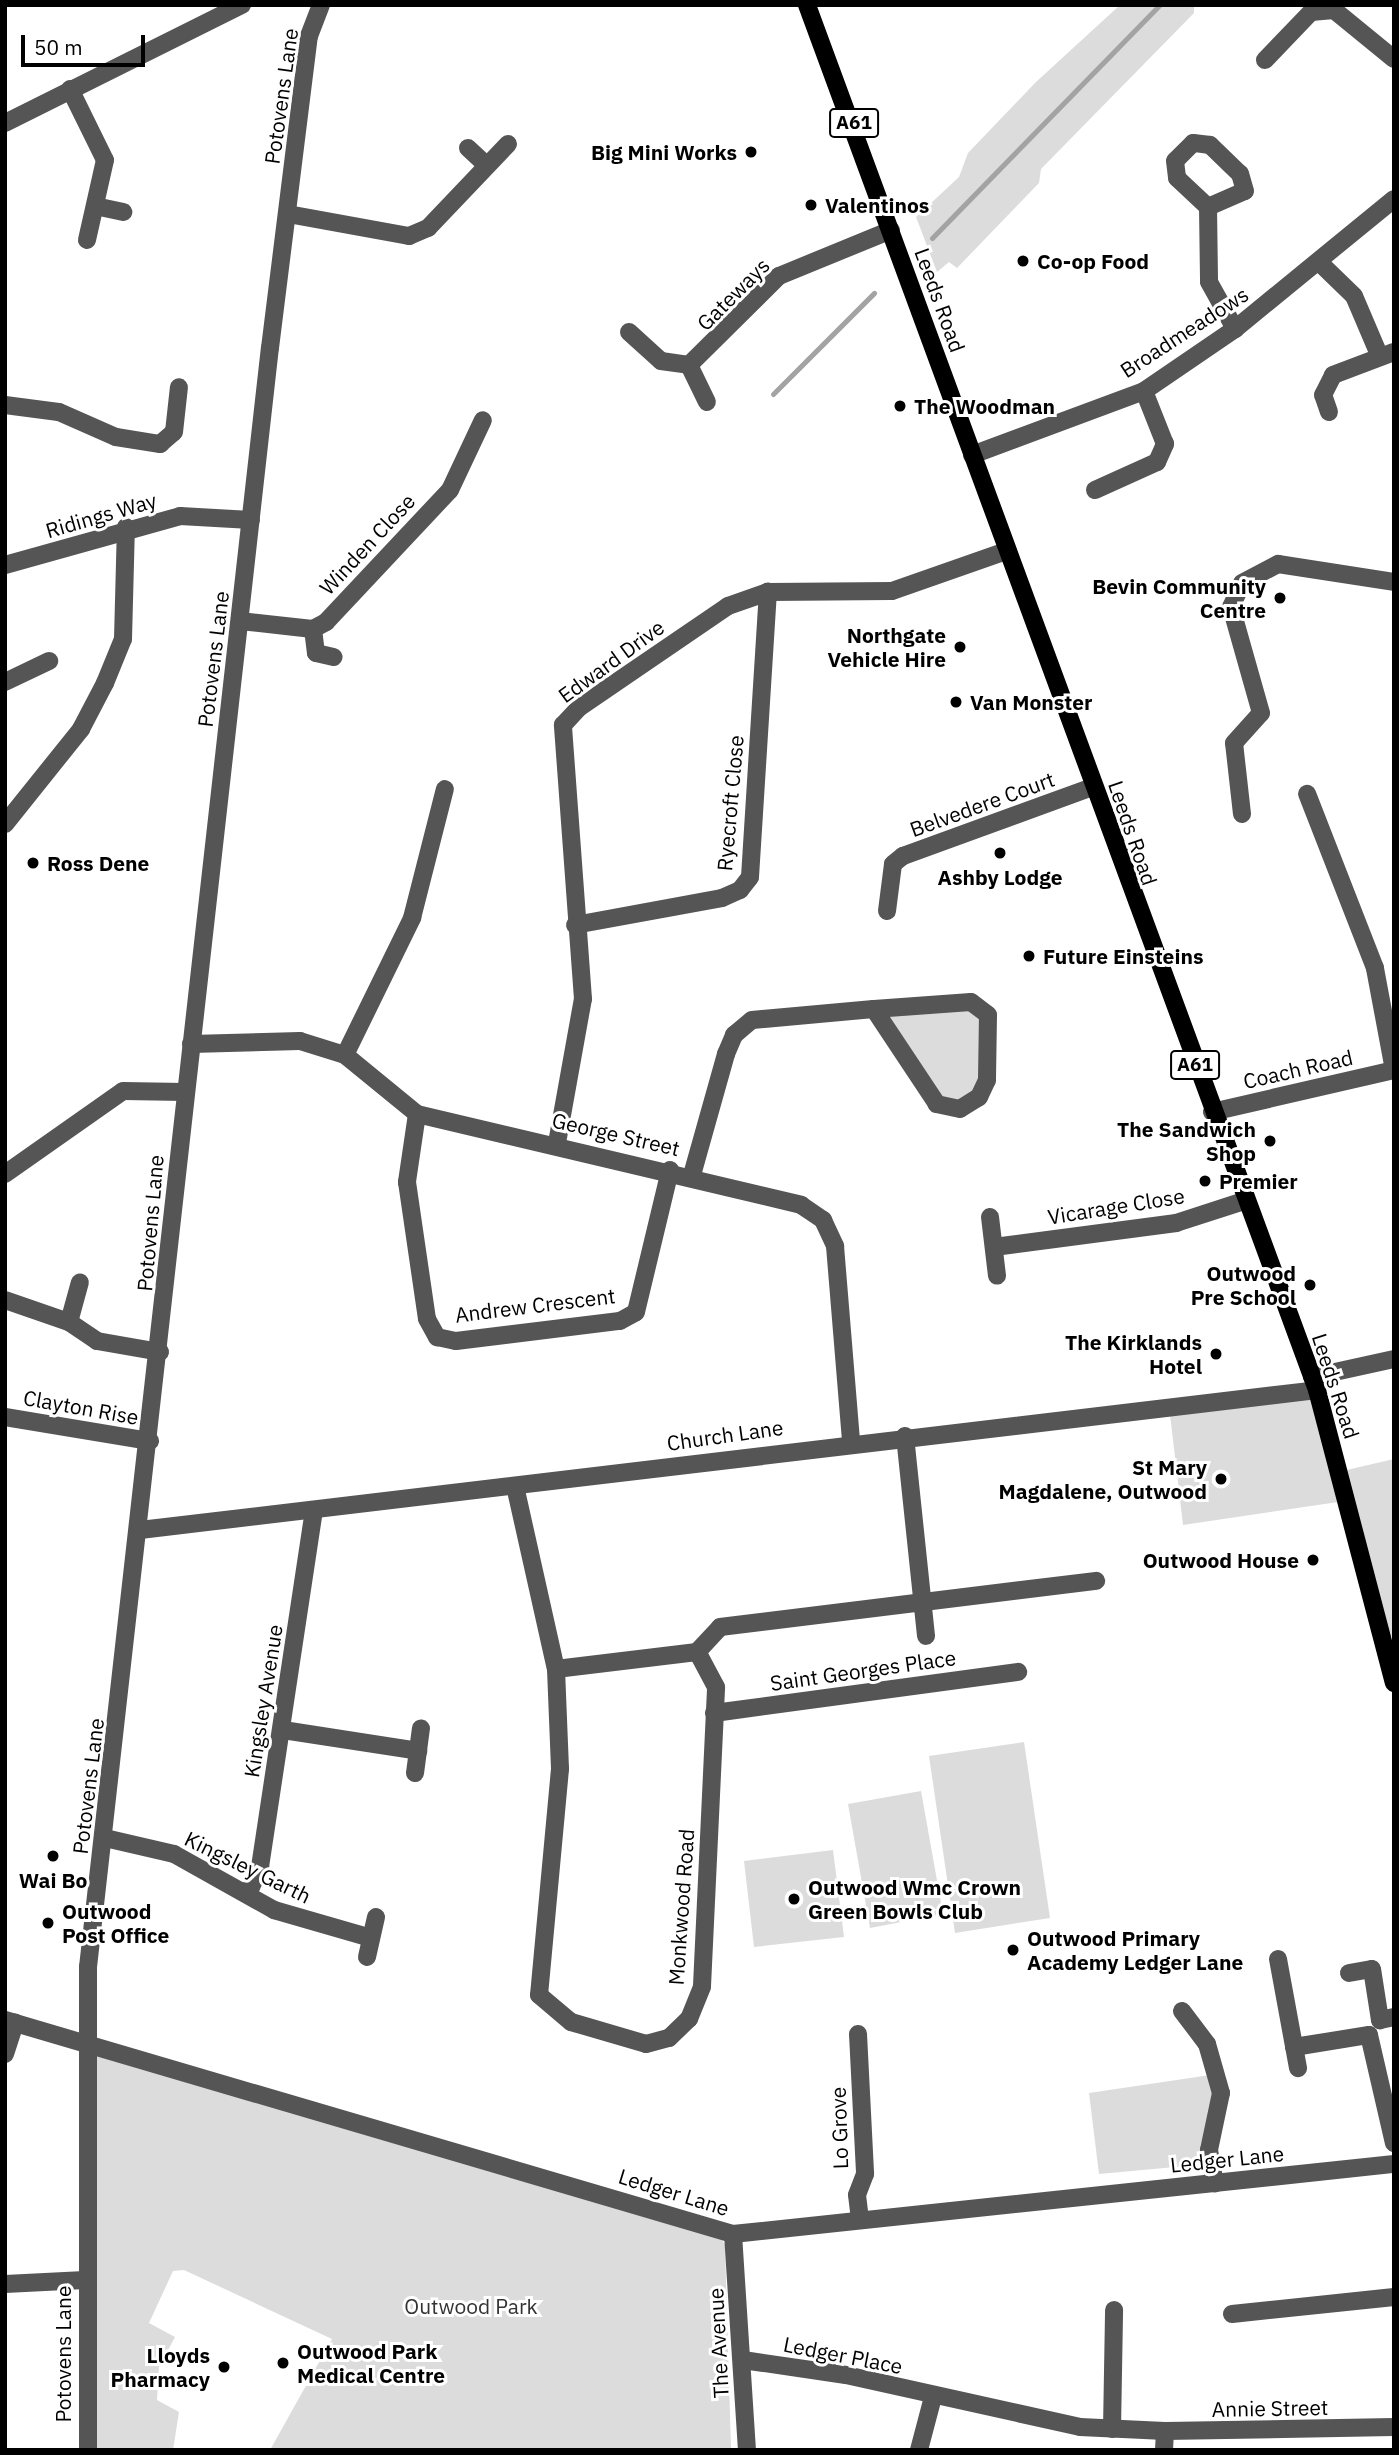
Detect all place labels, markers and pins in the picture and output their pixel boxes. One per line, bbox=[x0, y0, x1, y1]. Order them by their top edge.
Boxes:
place label: Big Mini Works bbox=[591, 139, 737, 165]
marker: Big Mini Works bbox=[743, 144, 759, 160]
place label: Valentinos bbox=[825, 192, 929, 218]
marker: Valentinos bbox=[803, 197, 819, 213]
place label: Co-op Food bbox=[1037, 248, 1149, 274]
marker: Co-op Food bbox=[1015, 253, 1031, 269]
place label: The Woodman bbox=[914, 393, 1055, 419]
marker: The Woodman bbox=[892, 398, 908, 414]
place label: Bevin Community Centre bbox=[1092, 573, 1266, 623]
marker: Bevin Community Centre bbox=[1272, 590, 1288, 606]
place label: Northgate Vehicle Hire bbox=[827, 622, 946, 672]
marker: Northgate Vehicle Hire bbox=[952, 639, 968, 655]
place label: Van Monster bbox=[970, 689, 1092, 715]
marker: Van Monster bbox=[948, 694, 964, 710]
marker: Ashby Lodge bbox=[992, 845, 1008, 861]
place label: Ross Dene bbox=[47, 850, 149, 876]
marker: Ross Dene bbox=[25, 855, 41, 871]
place label: Ashby Lodge bbox=[937, 864, 1063, 890]
place label: Future Einsteins bbox=[1043, 943, 1204, 969]
marker: Future Einsteins bbox=[1021, 948, 1037, 964]
place label: The Sandwich Shop bbox=[1117, 1116, 1256, 1166]
marker: The Sandwich Shop bbox=[1262, 1133, 1278, 1149]
place label: Premier bbox=[1219, 1168, 1298, 1194]
marker: Premier bbox=[1197, 1173, 1213, 1189]
place label: Outwood Pre School bbox=[1191, 1260, 1296, 1310]
marker: Outwood Pre School bbox=[1302, 1277, 1318, 1293]
place label: The Kirklands Hotel bbox=[1065, 1329, 1202, 1379]
marker: The Kirklands Hotel bbox=[1208, 1346, 1224, 1362]
place label: St Mary Magdalene, Outwood bbox=[999, 1454, 1207, 1504]
marker: St Mary Magdalene, Outwood bbox=[1213, 1471, 1229, 1487]
place label: Outwood House bbox=[1143, 1547, 1299, 1573]
marker: Outwood House bbox=[1305, 1552, 1321, 1568]
marker: Wai Bo bbox=[45, 1848, 61, 1864]
place label: Wai Bo bbox=[19, 1867, 87, 1893]
place label: Outwood Wmc Crown Green Bowls Club bbox=[808, 1874, 1021, 1924]
marker: Outwood Wmc Crown Green Bowls Club bbox=[786, 1891, 802, 1907]
place label: Outwood Post Office bbox=[62, 1898, 169, 1948]
marker: Outwood Post Office bbox=[40, 1915, 56, 1931]
place label: Outwood Primary Academy Ledger Lane bbox=[1027, 1925, 1243, 1975]
marker: Outwood Primary Academy Ledger Lane bbox=[1005, 1942, 1021, 1958]
place label: Outwood Park Medical Centre bbox=[297, 2338, 445, 2388]
place label: Lloyds Pharmacy bbox=[110, 2342, 210, 2392]
marker: Outwood Park Medical Centre bbox=[275, 2355, 291, 2371]
marker: Lloyds Pharmacy bbox=[216, 2359, 232, 2375]

